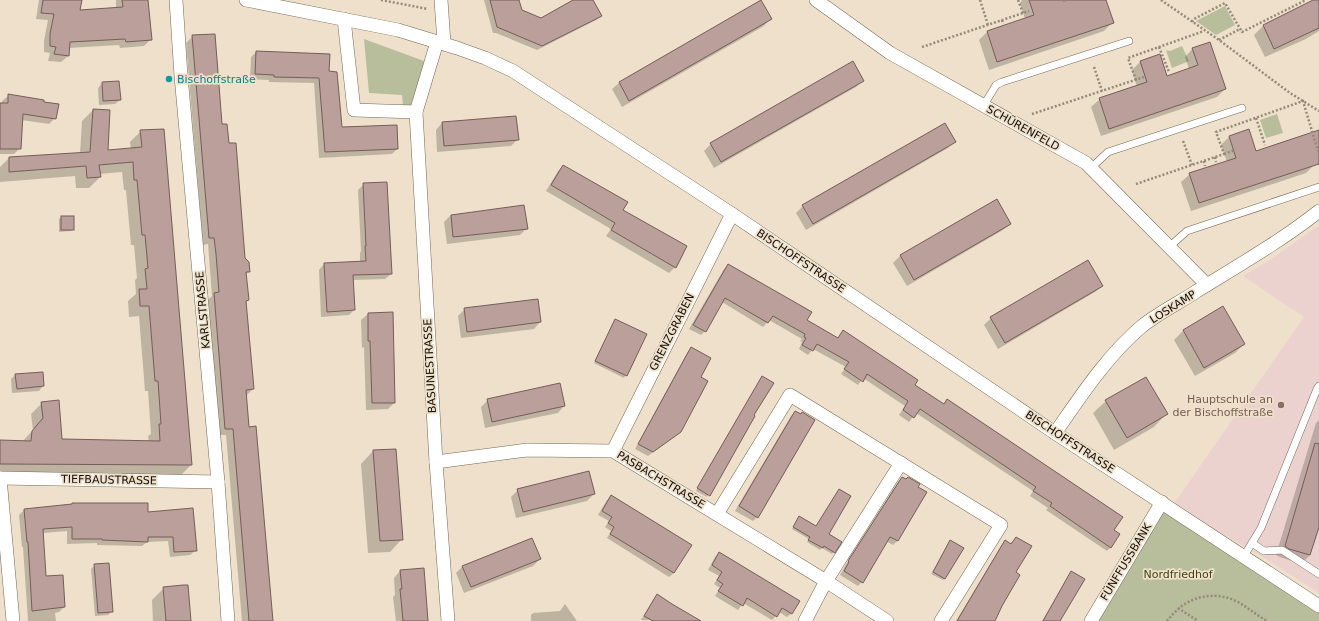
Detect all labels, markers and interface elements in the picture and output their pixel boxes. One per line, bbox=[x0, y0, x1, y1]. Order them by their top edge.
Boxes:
place label: Bischoffstraße bbox=[177, 73, 256, 86]
marker: Bischoffstraße bbox=[164, 74, 174, 84]
street label: SCHÜRENFELD bbox=[984, 103, 1062, 153]
street label: BISCHOFFSTRASSE bbox=[754, 226, 848, 296]
street label: KARLSTRASSE bbox=[193, 271, 213, 349]
street label: LOSKAMP bbox=[1147, 288, 1199, 326]
street label: GRENZGRABEN bbox=[647, 291, 697, 373]
street label: BASUNESTRASSE bbox=[421, 318, 439, 414]
place label: Hauptschule an der Bischoffstraße bbox=[1173, 393, 1273, 419]
marker: Hauptschule an der Bischoffstraße bbox=[1276, 400, 1286, 410]
street label: BISCHOFFSTRASSE bbox=[1023, 408, 1117, 476]
street label: PASBACHSTRASSE bbox=[615, 449, 708, 512]
street label: TIEFBAUSTRASSE bbox=[60, 473, 157, 487]
street label: FÜNFFUSSBANK bbox=[1098, 520, 1155, 603]
park label: Nordfriedhof bbox=[1143, 568, 1214, 581]

